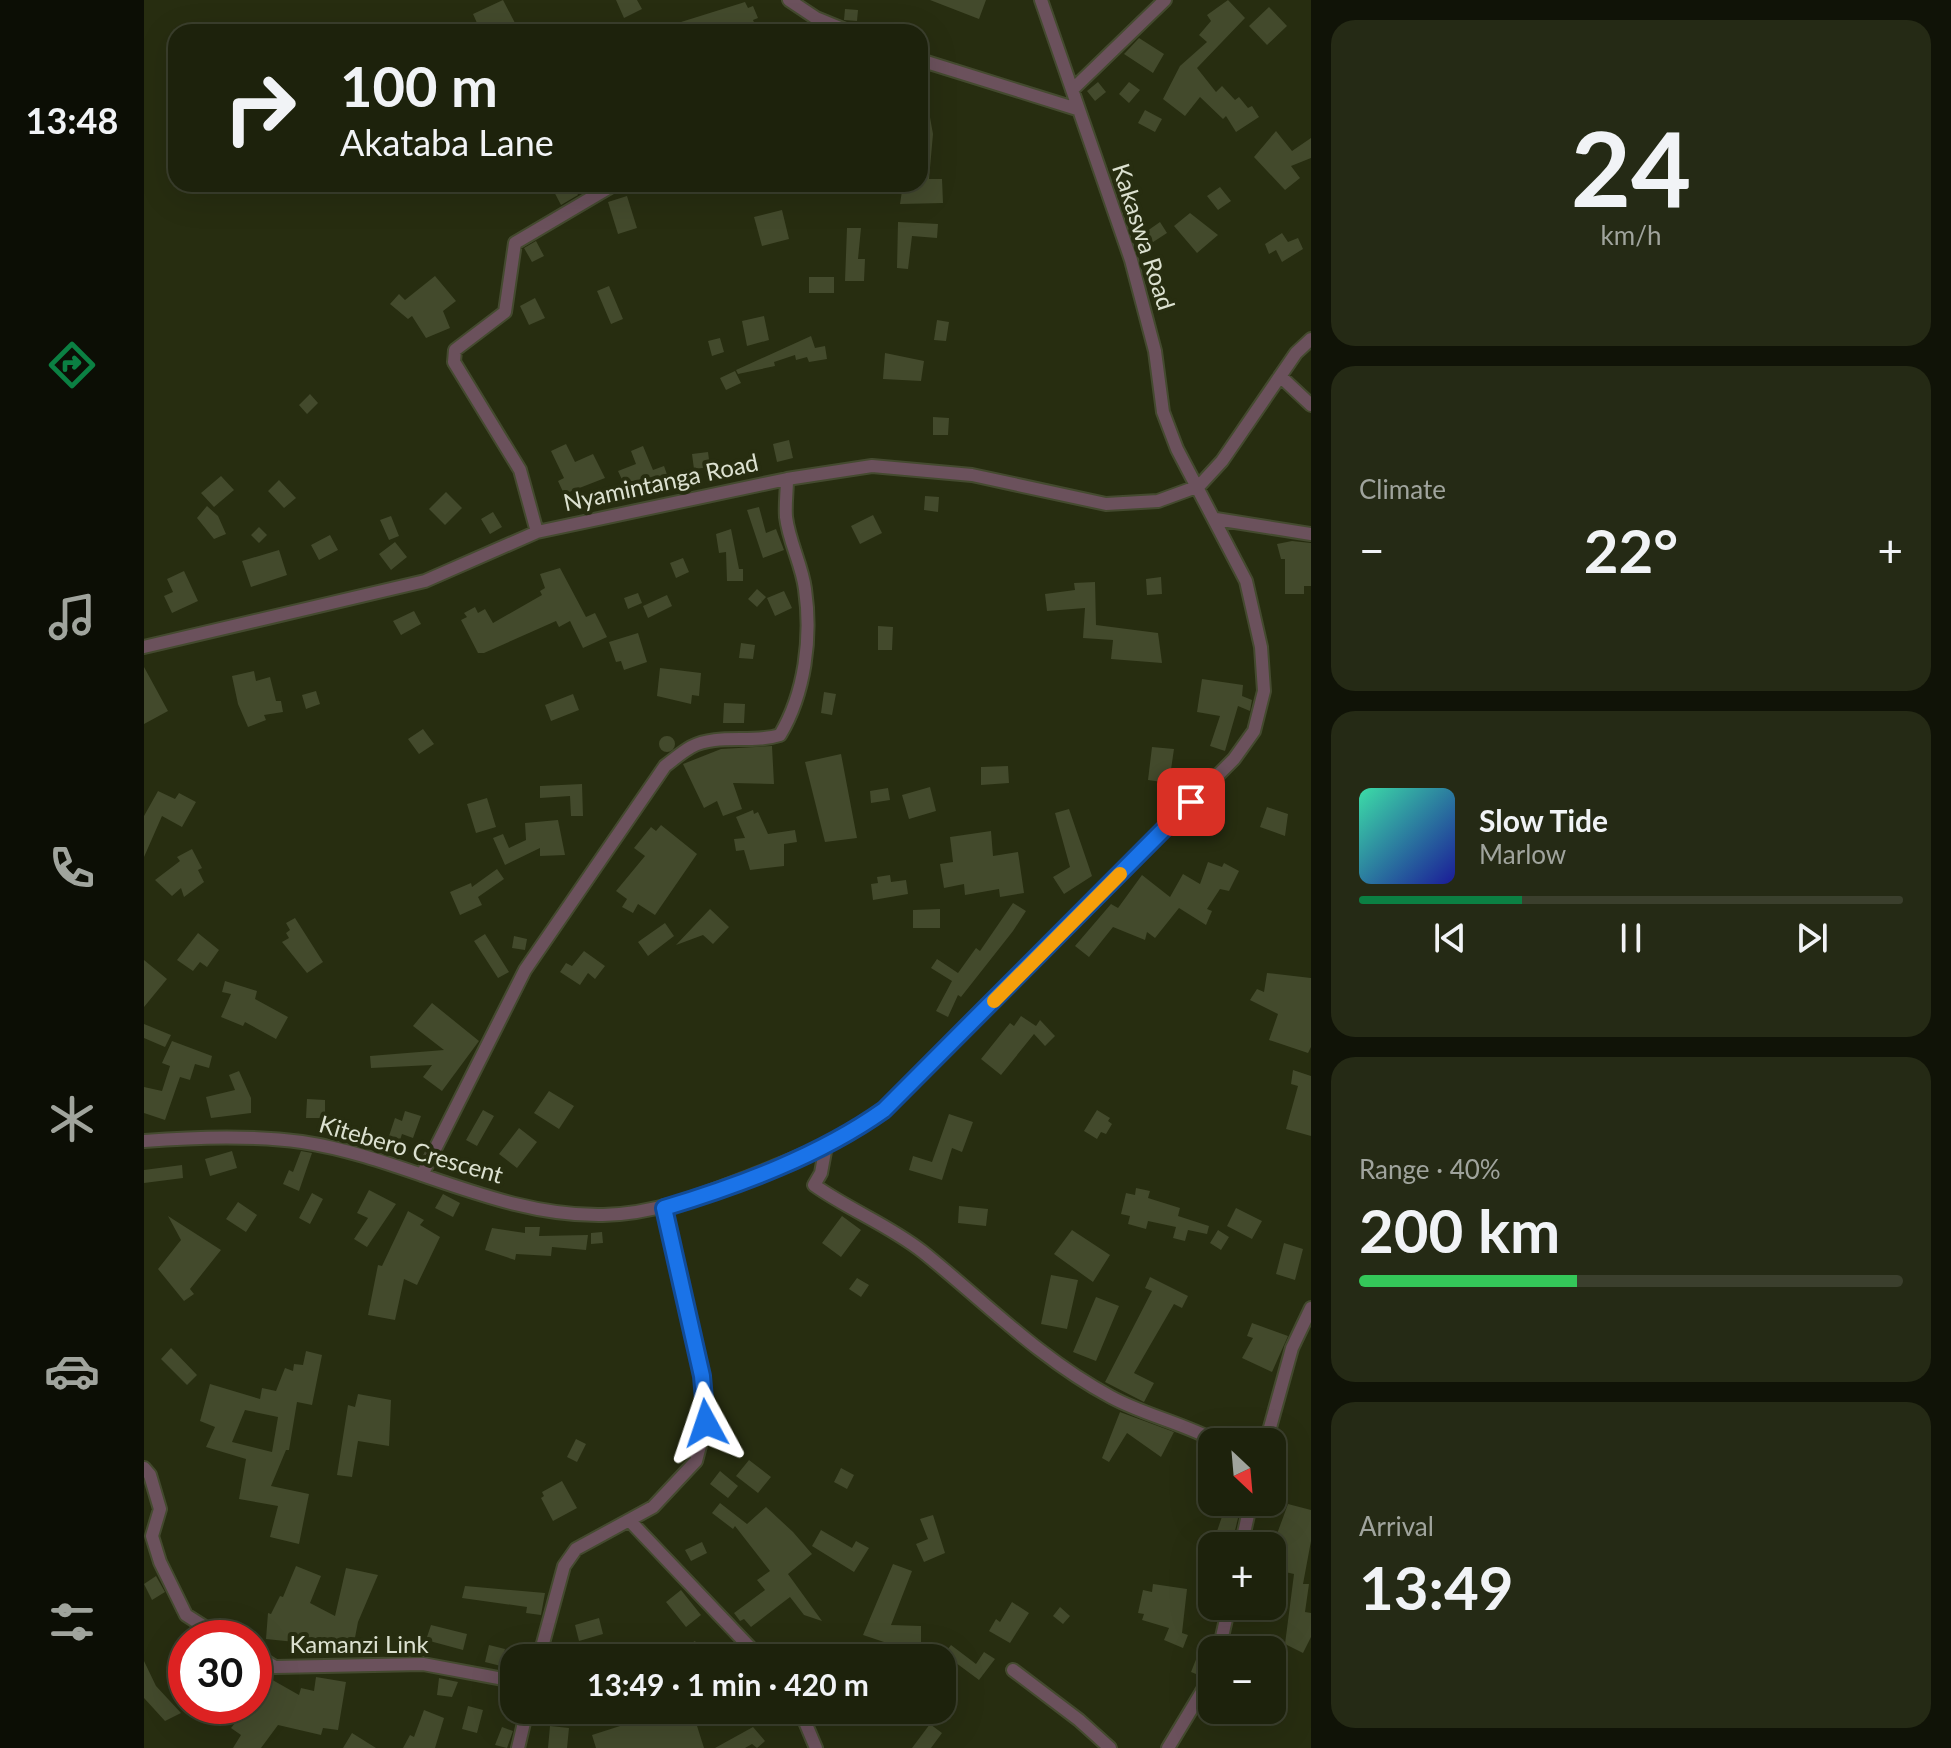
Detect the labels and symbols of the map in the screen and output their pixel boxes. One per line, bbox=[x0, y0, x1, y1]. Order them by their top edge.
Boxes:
street label: Kakaswa Road bbox=[1107, 160, 1182, 313]
street label: Nyamintanga Road bbox=[561, 447, 761, 516]
pin bbox=[1157, 768, 1225, 836]
street label: Kitebero Crescent bbox=[316, 1108, 507, 1189]
position arrow bbox=[664, 1381, 748, 1465]
north arrow bbox=[1198, 1428, 1286, 1516]
speed limit sign: 30 bbox=[168, 1620, 272, 1724]
street label: Kamanzi Link bbox=[289, 1629, 429, 1658]

